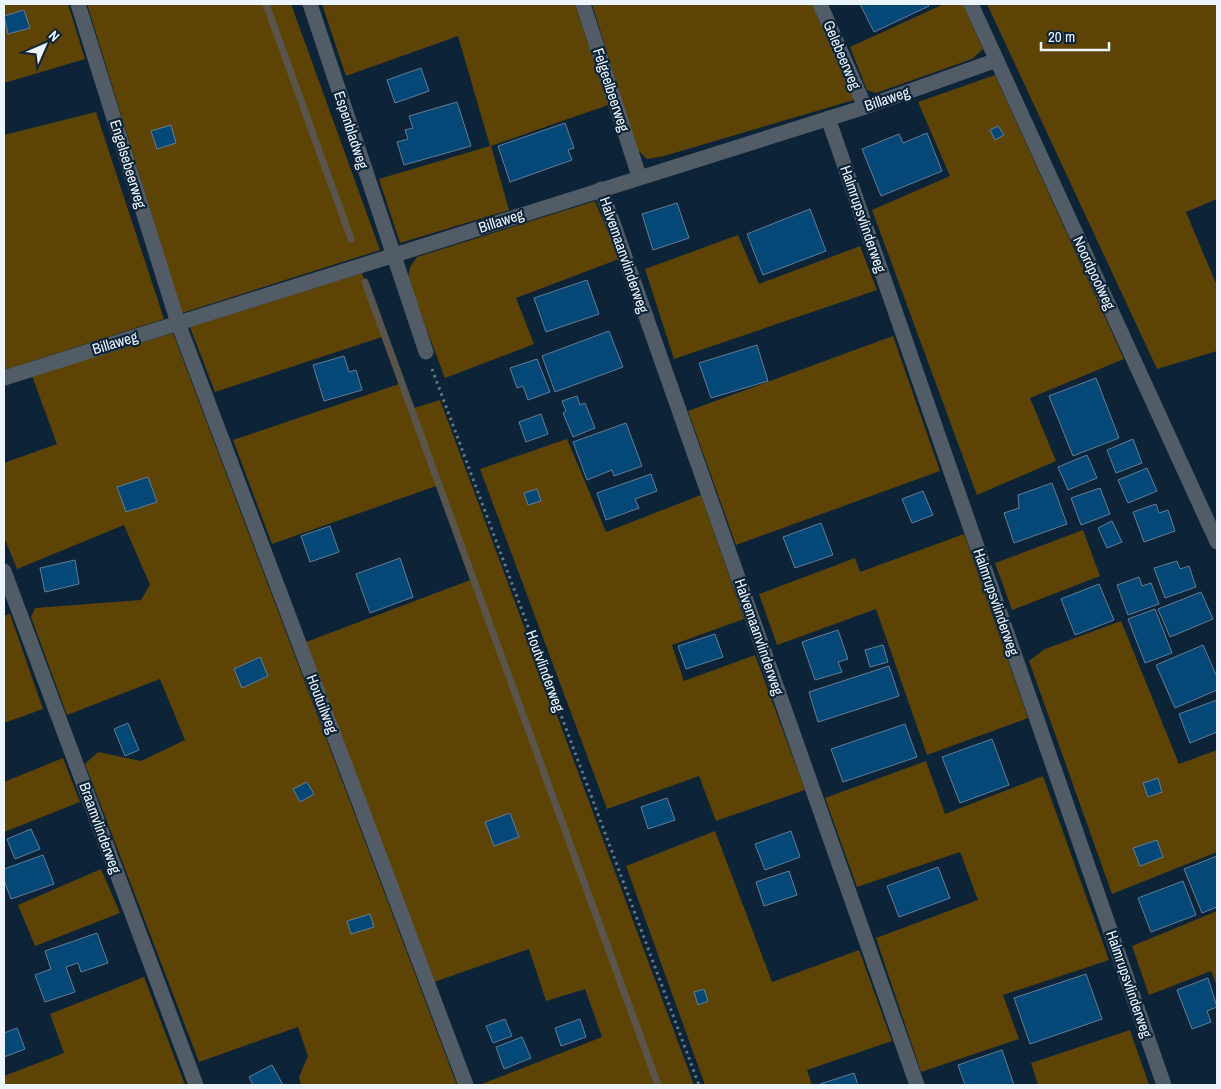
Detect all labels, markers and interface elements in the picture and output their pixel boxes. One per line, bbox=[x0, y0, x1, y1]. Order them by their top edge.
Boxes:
street label: Gelebeerweg bbox=[819, 17, 866, 93]
north arrow bbox=[20, 20, 70, 70]
scale bar bbox=[1041, 20, 1108, 52]
text: 20 m bbox=[1048, 26, 1075, 47]
text: N bbox=[45, 27, 63, 45]
street label: Felgeelbeerweg bbox=[588, 45, 635, 135]
street label: Billaweg bbox=[861, 81, 912, 116]
street label: Espenbladweg bbox=[329, 88, 374, 172]
street label: Engelsebeerweg bbox=[105, 117, 152, 211]
street label: Halmrupsvlinderweg bbox=[835, 162, 892, 275]
street label: Halvemaanvlinderweg bbox=[595, 194, 654, 316]
street label: Billaweg bbox=[475, 203, 526, 238]
street label: Noordpoolweg bbox=[1068, 232, 1121, 313]
street label: Billaweg bbox=[90, 326, 140, 359]
street label: Halmrupsvlinderweg bbox=[968, 545, 1025, 658]
street label: Halvemaanvlinderweg bbox=[730, 576, 789, 698]
street label: Houtvlinderweg bbox=[521, 627, 570, 715]
street label: Houtuilweg bbox=[302, 671, 343, 736]
street label: Braamvlinderweg bbox=[74, 779, 127, 877]
street label: Halmrupsvlinderweg bbox=[1101, 927, 1158, 1040]

